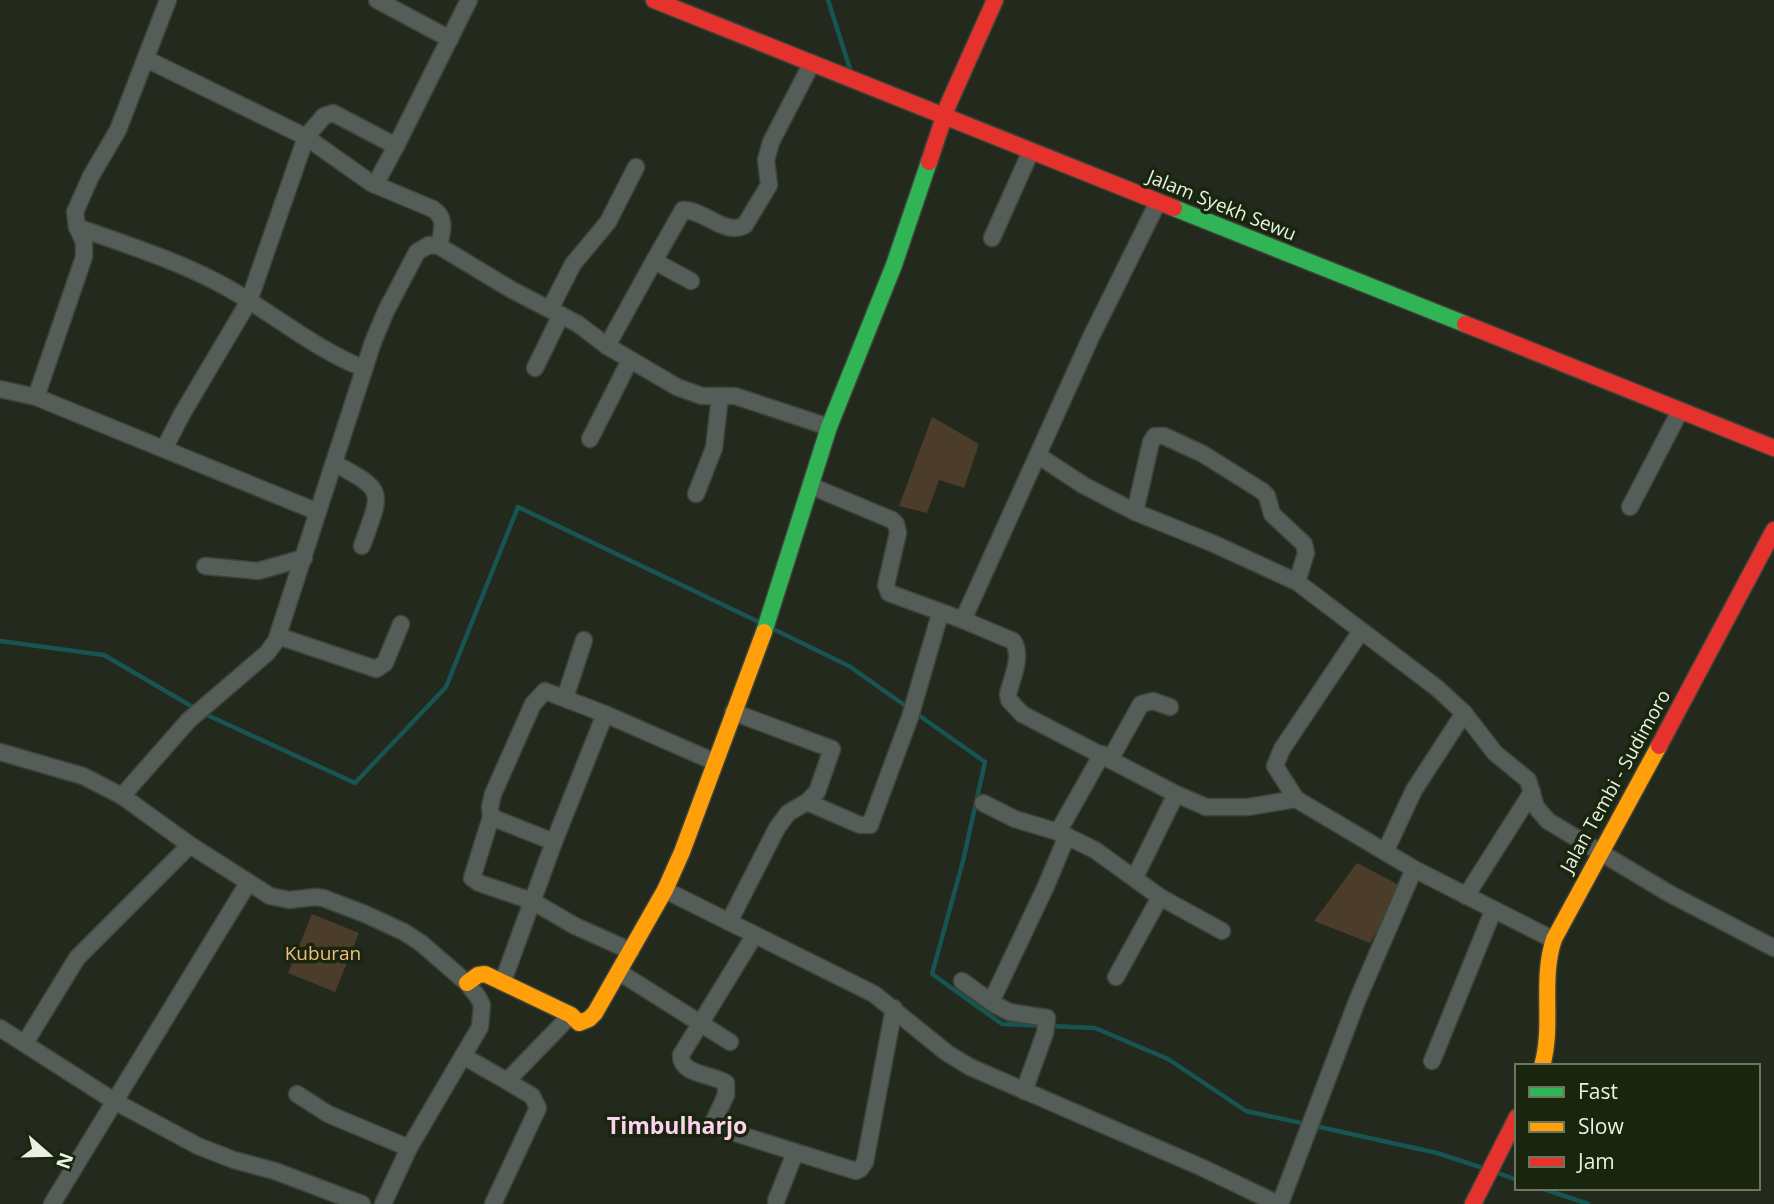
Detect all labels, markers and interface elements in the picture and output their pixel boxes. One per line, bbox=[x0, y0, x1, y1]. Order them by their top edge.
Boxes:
street label: Jalam Syekh Sewu bbox=[1142, 163, 1300, 247]
street label: Jalan Tembi - Sudimoro bbox=[1553, 685, 1676, 879]
park label: Kuburan bbox=[285, 940, 361, 966]
legend bbox=[1515, 1064, 1760, 1190]
text: Fast bbox=[1578, 1077, 1618, 1105]
district label: Timbulharjo bbox=[607, 1109, 747, 1141]
text: Slow bbox=[1578, 1112, 1624, 1140]
north arrow bbox=[14, 1120, 84, 1190]
text: Jam bbox=[1576, 1147, 1615, 1175]
text: N bbox=[50, 1149, 80, 1173]

